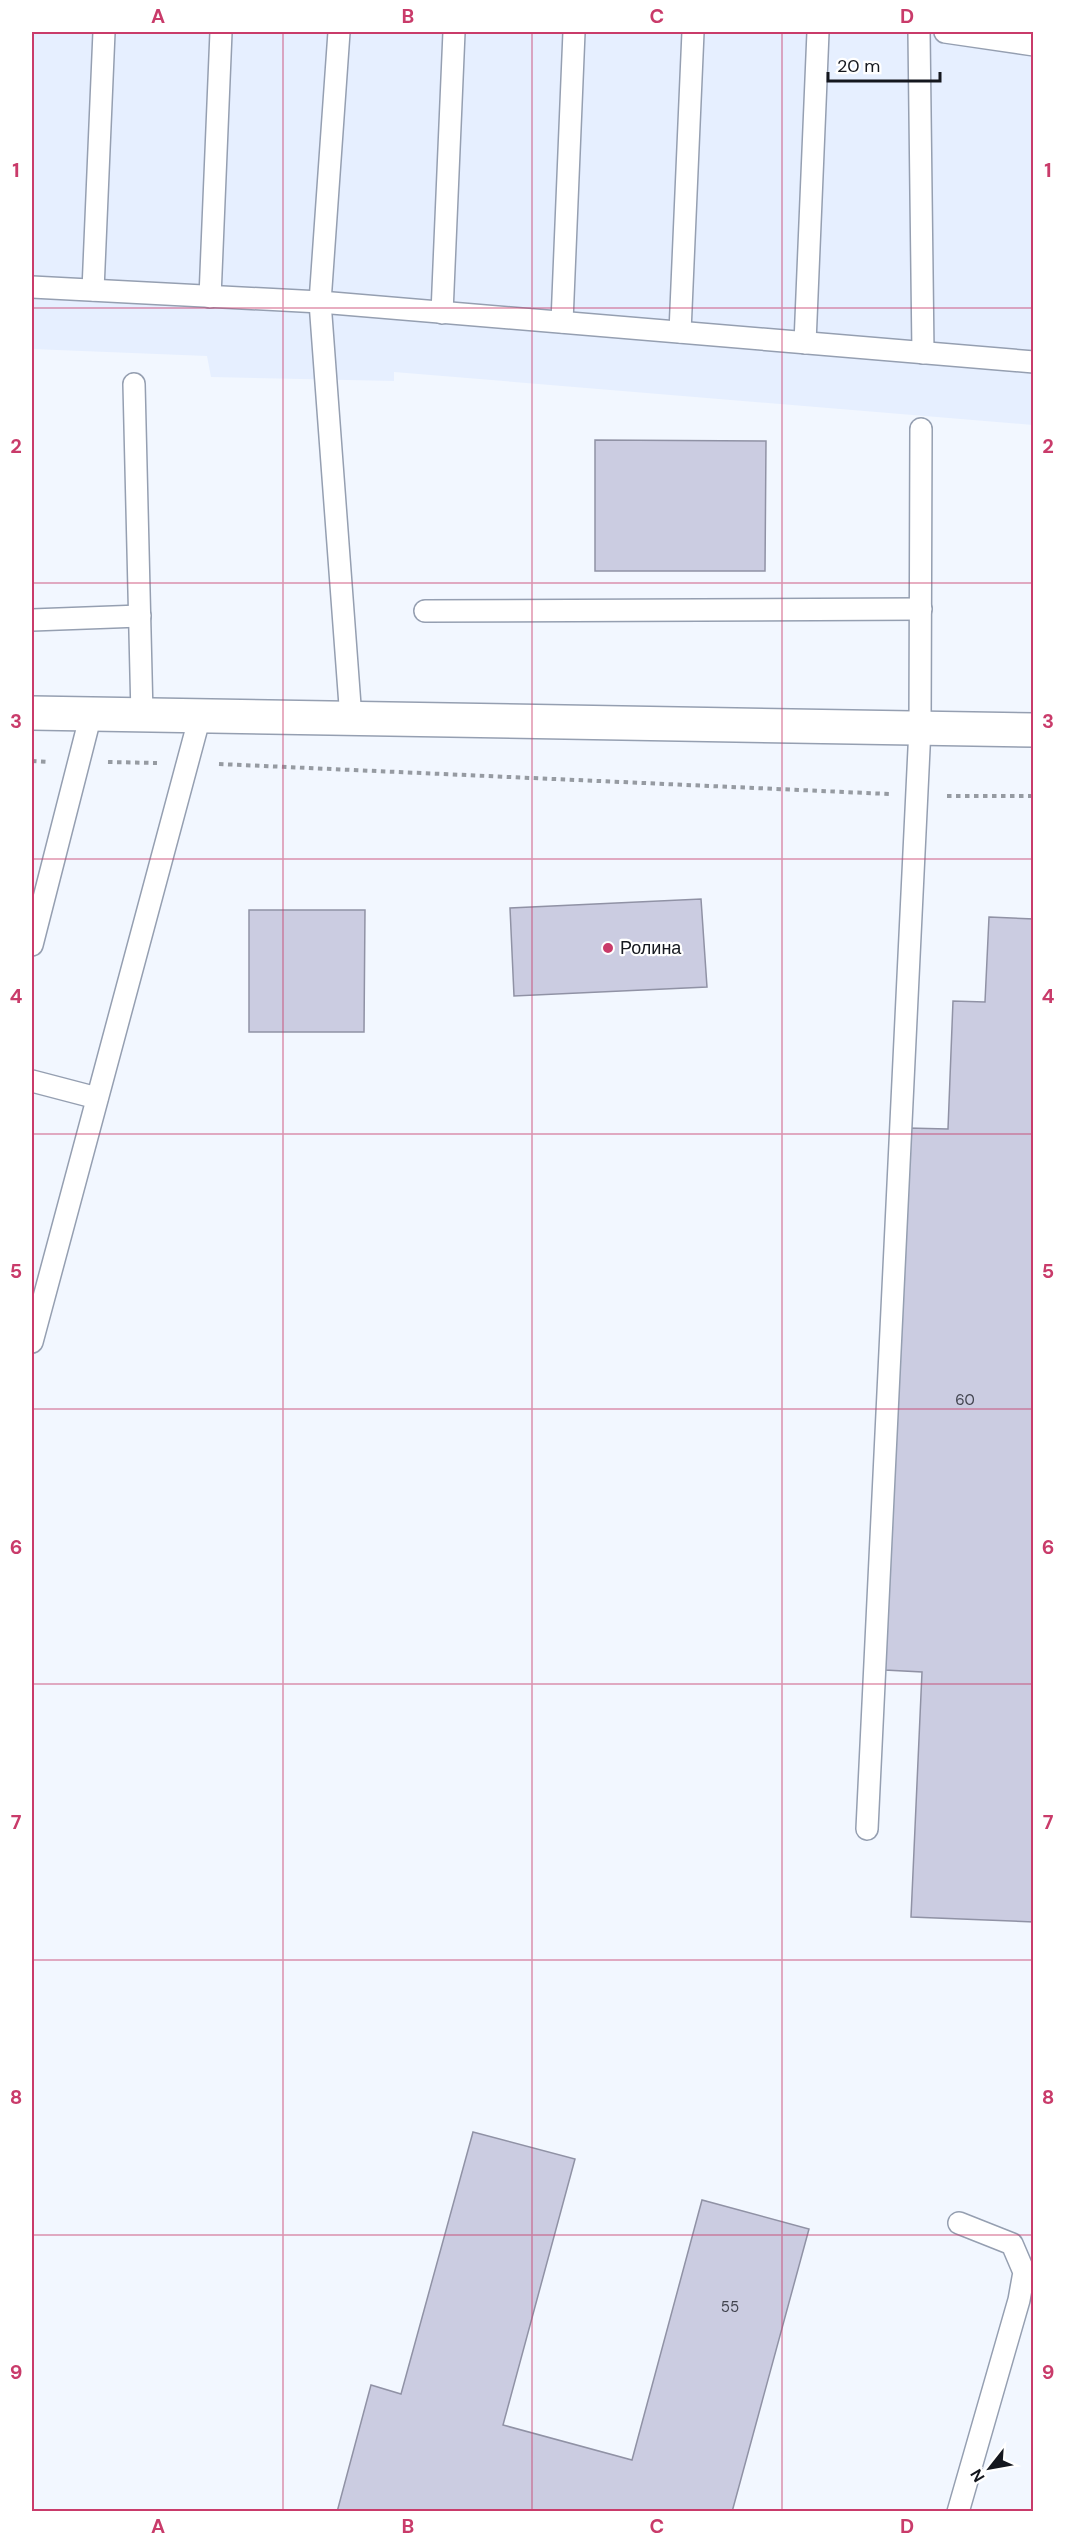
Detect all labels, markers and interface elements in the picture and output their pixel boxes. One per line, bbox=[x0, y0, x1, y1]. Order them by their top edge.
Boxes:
text: A bbox=[151, 3, 165, 29]
text: B bbox=[402, 3, 414, 29]
text: C bbox=[650, 3, 664, 29]
text: D bbox=[900, 3, 914, 29]
scale bar bbox=[828, 45, 940, 83]
text: 20 m bbox=[837, 54, 880, 78]
text: 1 bbox=[12, 157, 20, 183]
text: 1 bbox=[1044, 157, 1052, 183]
text: 2 bbox=[10, 433, 22, 459]
text: 2 bbox=[1042, 433, 1054, 459]
text: 3 bbox=[10, 708, 22, 734]
text: 3 bbox=[1042, 708, 1054, 734]
place label: Ролина bbox=[620, 936, 682, 960]
marker: Ролина bbox=[601, 941, 615, 955]
text: 4 bbox=[10, 983, 23, 1009]
text: 4 bbox=[1042, 983, 1055, 1009]
text: 5 bbox=[10, 1258, 22, 1284]
text: 5 bbox=[1042, 1258, 1054, 1284]
house number: 60 bbox=[955, 1390, 975, 1410]
text: 6 bbox=[10, 1534, 22, 1560]
text: 6 bbox=[1042, 1534, 1054, 1560]
text: 7 bbox=[11, 1809, 22, 1835]
text: 7 bbox=[1043, 1809, 1054, 1835]
text: 8 bbox=[10, 2084, 22, 2110]
text: 8 bbox=[1042, 2084, 1054, 2110]
house number: 55 bbox=[721, 2297, 739, 2317]
text: 9 bbox=[10, 2359, 22, 2385]
text: 9 bbox=[1042, 2359, 1054, 2385]
north arrow bbox=[960, 2438, 1020, 2498]
text: N bbox=[966, 2465, 990, 2486]
text: A bbox=[151, 2513, 165, 2539]
text: B bbox=[402, 2513, 414, 2539]
text: C bbox=[650, 2513, 664, 2539]
text: D bbox=[900, 2513, 914, 2539]

